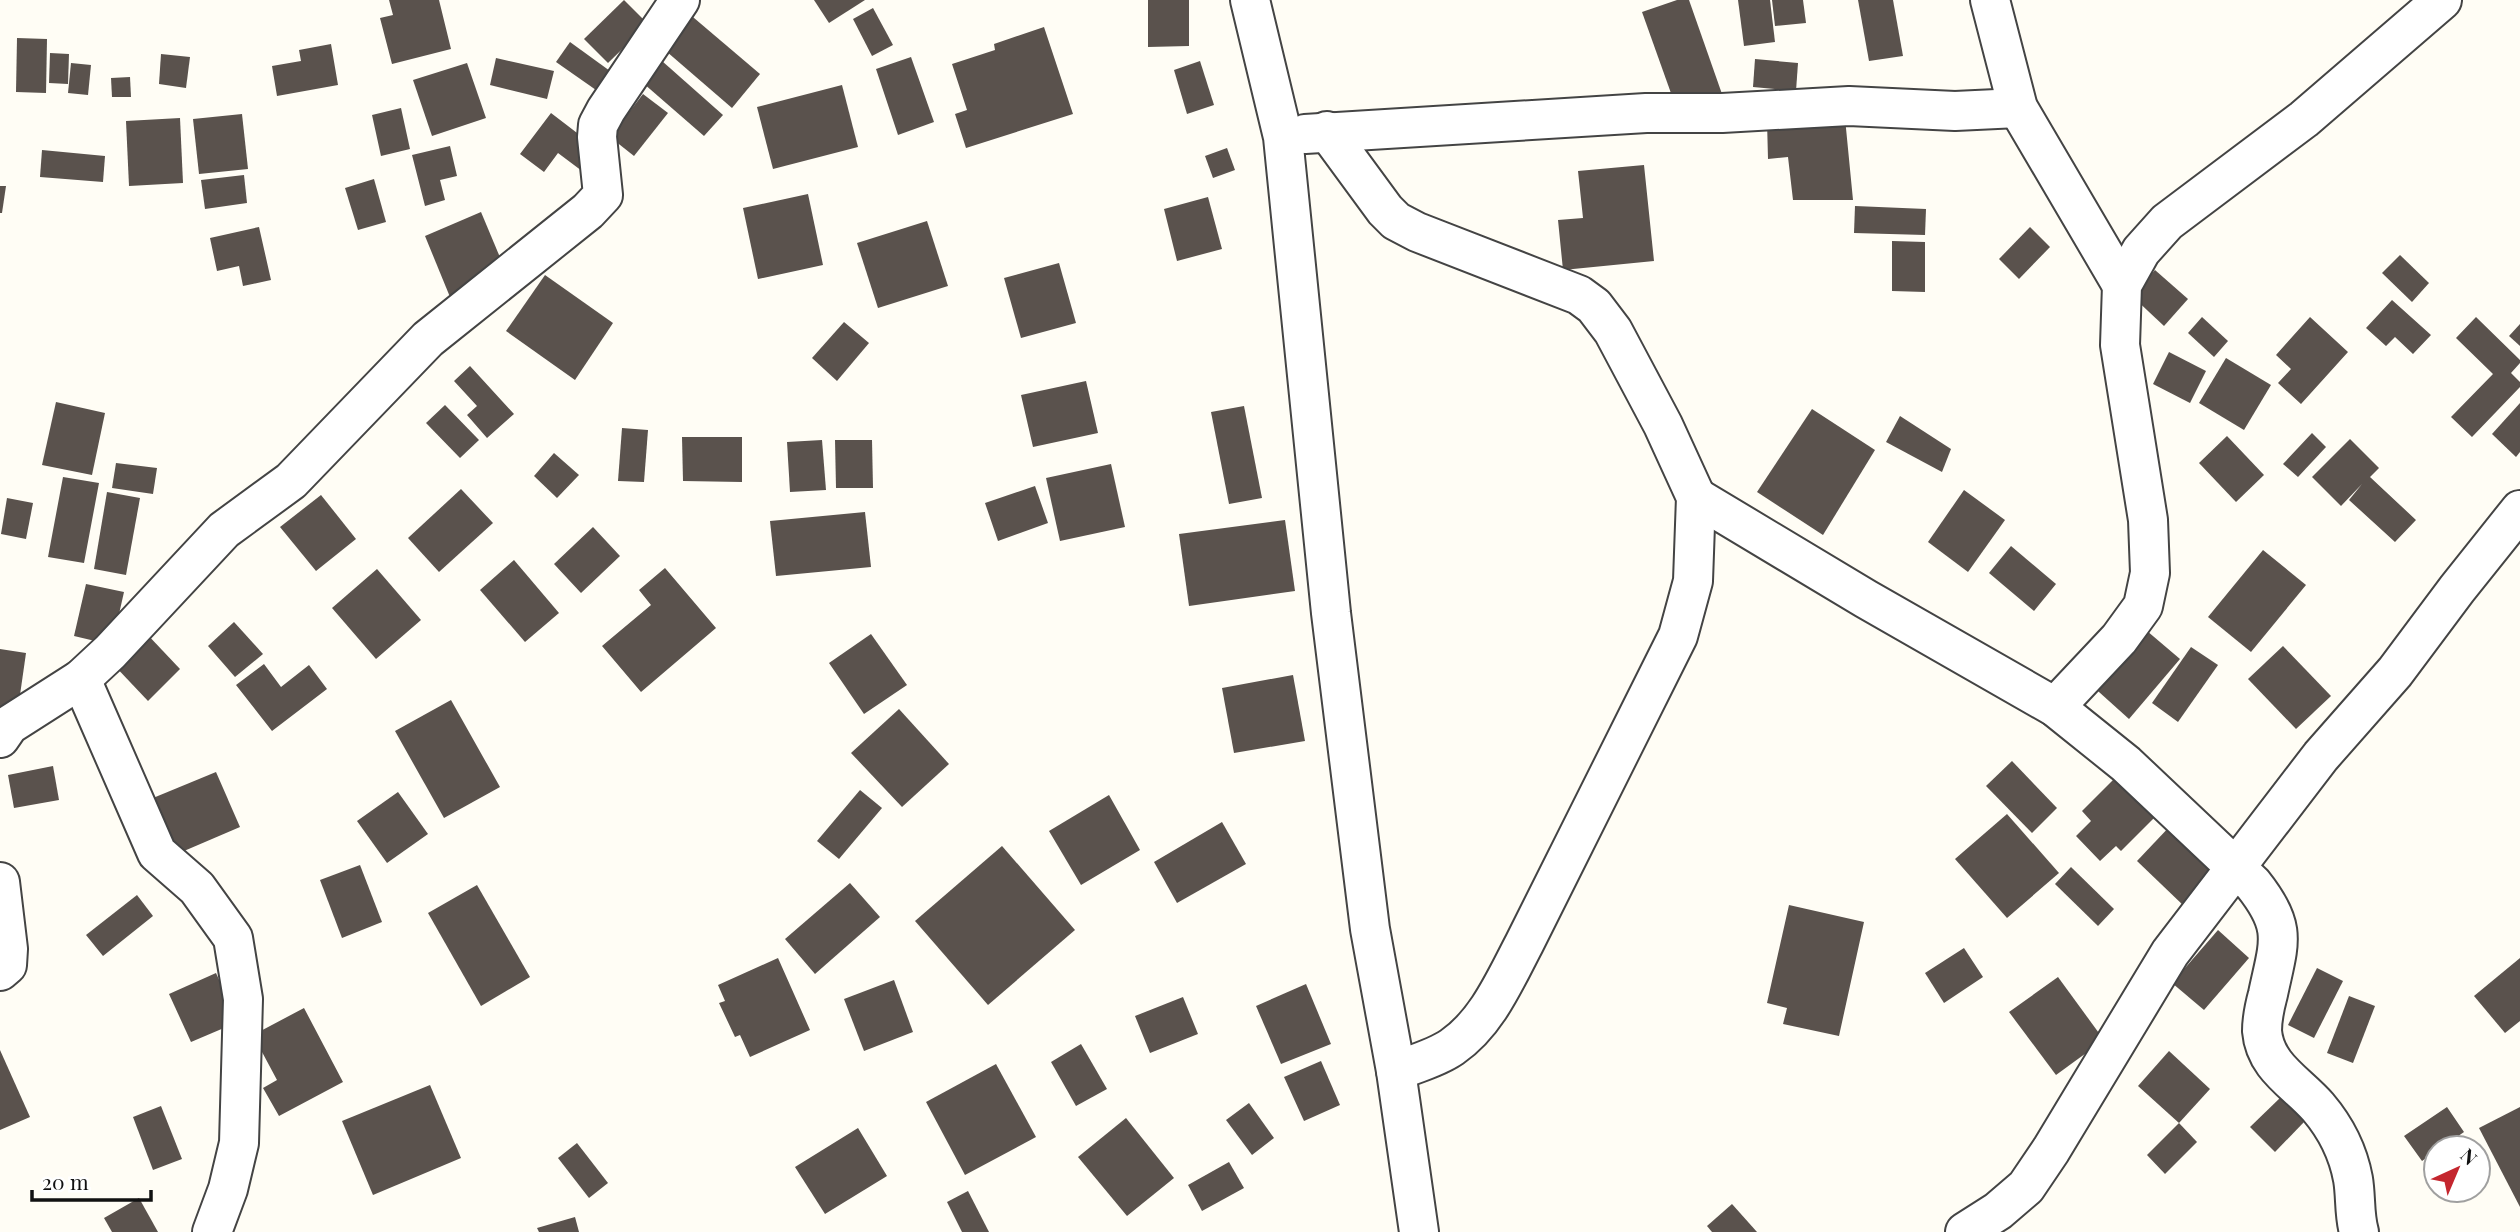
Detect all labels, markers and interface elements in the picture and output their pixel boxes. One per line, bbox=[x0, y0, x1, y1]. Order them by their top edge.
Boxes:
north arrow bbox=[2422, 1134, 2492, 1204]
text: N bbox=[2456, 1142, 2484, 1170]
scale bar bbox=[32, 1158, 150, 1202]
text: 20 m bbox=[42, 1167, 89, 1195]

